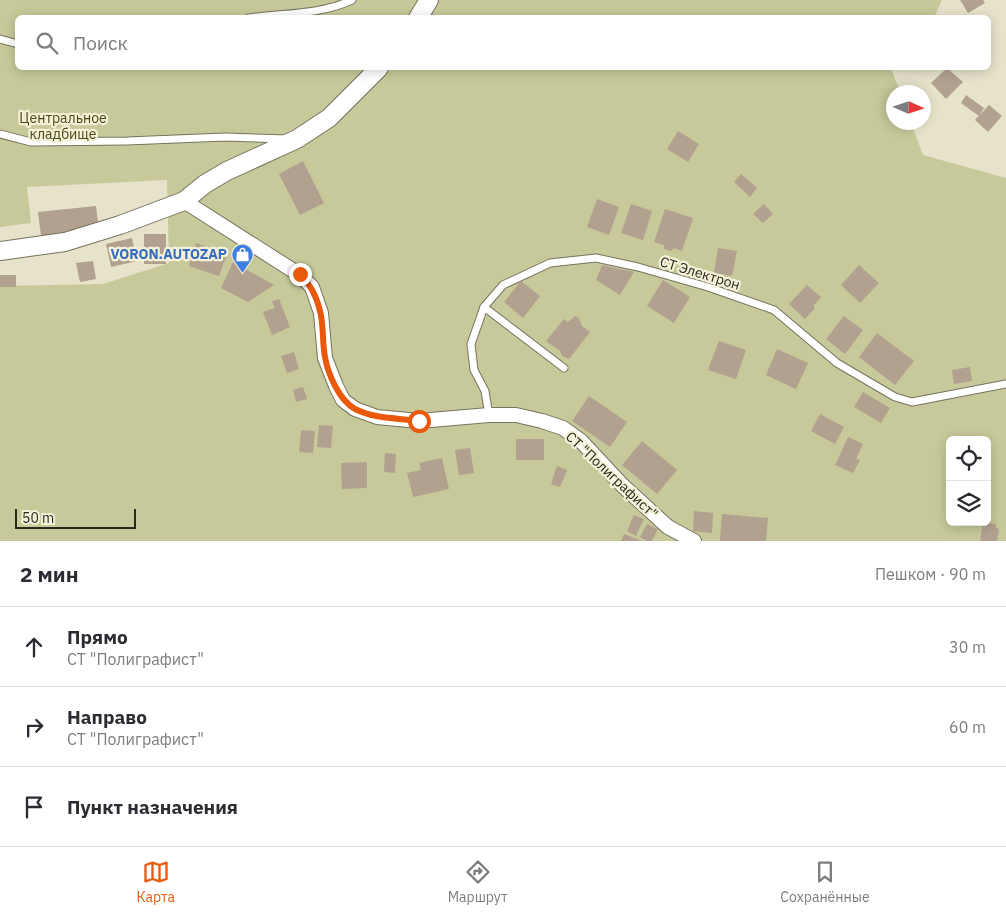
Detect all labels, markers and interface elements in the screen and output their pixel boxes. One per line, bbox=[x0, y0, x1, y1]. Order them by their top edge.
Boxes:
search box bbox=[15, 15, 991, 70]
icon: search bbox=[33, 29, 61, 57]
text: Поиск bbox=[73, 31, 128, 55]
north arrow bbox=[886, 85, 931, 130]
park label: Центральное кладбище bbox=[19, 109, 107, 143]
shop icon: VORON.AUTOZAP bbox=[231, 242, 255, 273]
place label: VORON.AUTOZAP bbox=[110, 245, 227, 263]
street label: СТ Электрон bbox=[658, 252, 742, 294]
route end bbox=[289, 263, 312, 286]
route start bbox=[408, 410, 431, 433]
street label: СТ "Полиграфист" bbox=[562, 428, 662, 522]
map controls bbox=[946, 436, 991, 526]
button: locate bbox=[946, 436, 991, 481]
button: layers bbox=[946, 481, 991, 526]
scale bar bbox=[15, 506, 136, 529]
text: 50 m bbox=[22, 509, 54, 527]
text: 2 мин bbox=[20, 560, 79, 588]
text: Пешком · 90 m bbox=[875, 564, 986, 584]
text: Прямо bbox=[67, 625, 128, 649]
icon: ahead bbox=[20, 633, 48, 661]
text: 30 m bbox=[949, 637, 986, 657]
text: СТ "Полиграфист" bbox=[67, 649, 204, 669]
text: Направо bbox=[67, 705, 147, 729]
icon: right bbox=[20, 713, 48, 741]
text: 60 m bbox=[949, 717, 986, 737]
text: СТ "Полиграфист" bbox=[67, 729, 204, 749]
icon: arrive bbox=[20, 793, 48, 821]
text: Пункт назначения bbox=[67, 795, 238, 819]
tab: Карта bbox=[136, 858, 175, 906]
tab: Маршрут bbox=[448, 858, 508, 906]
tab: Сохранённые bbox=[780, 858, 870, 906]

